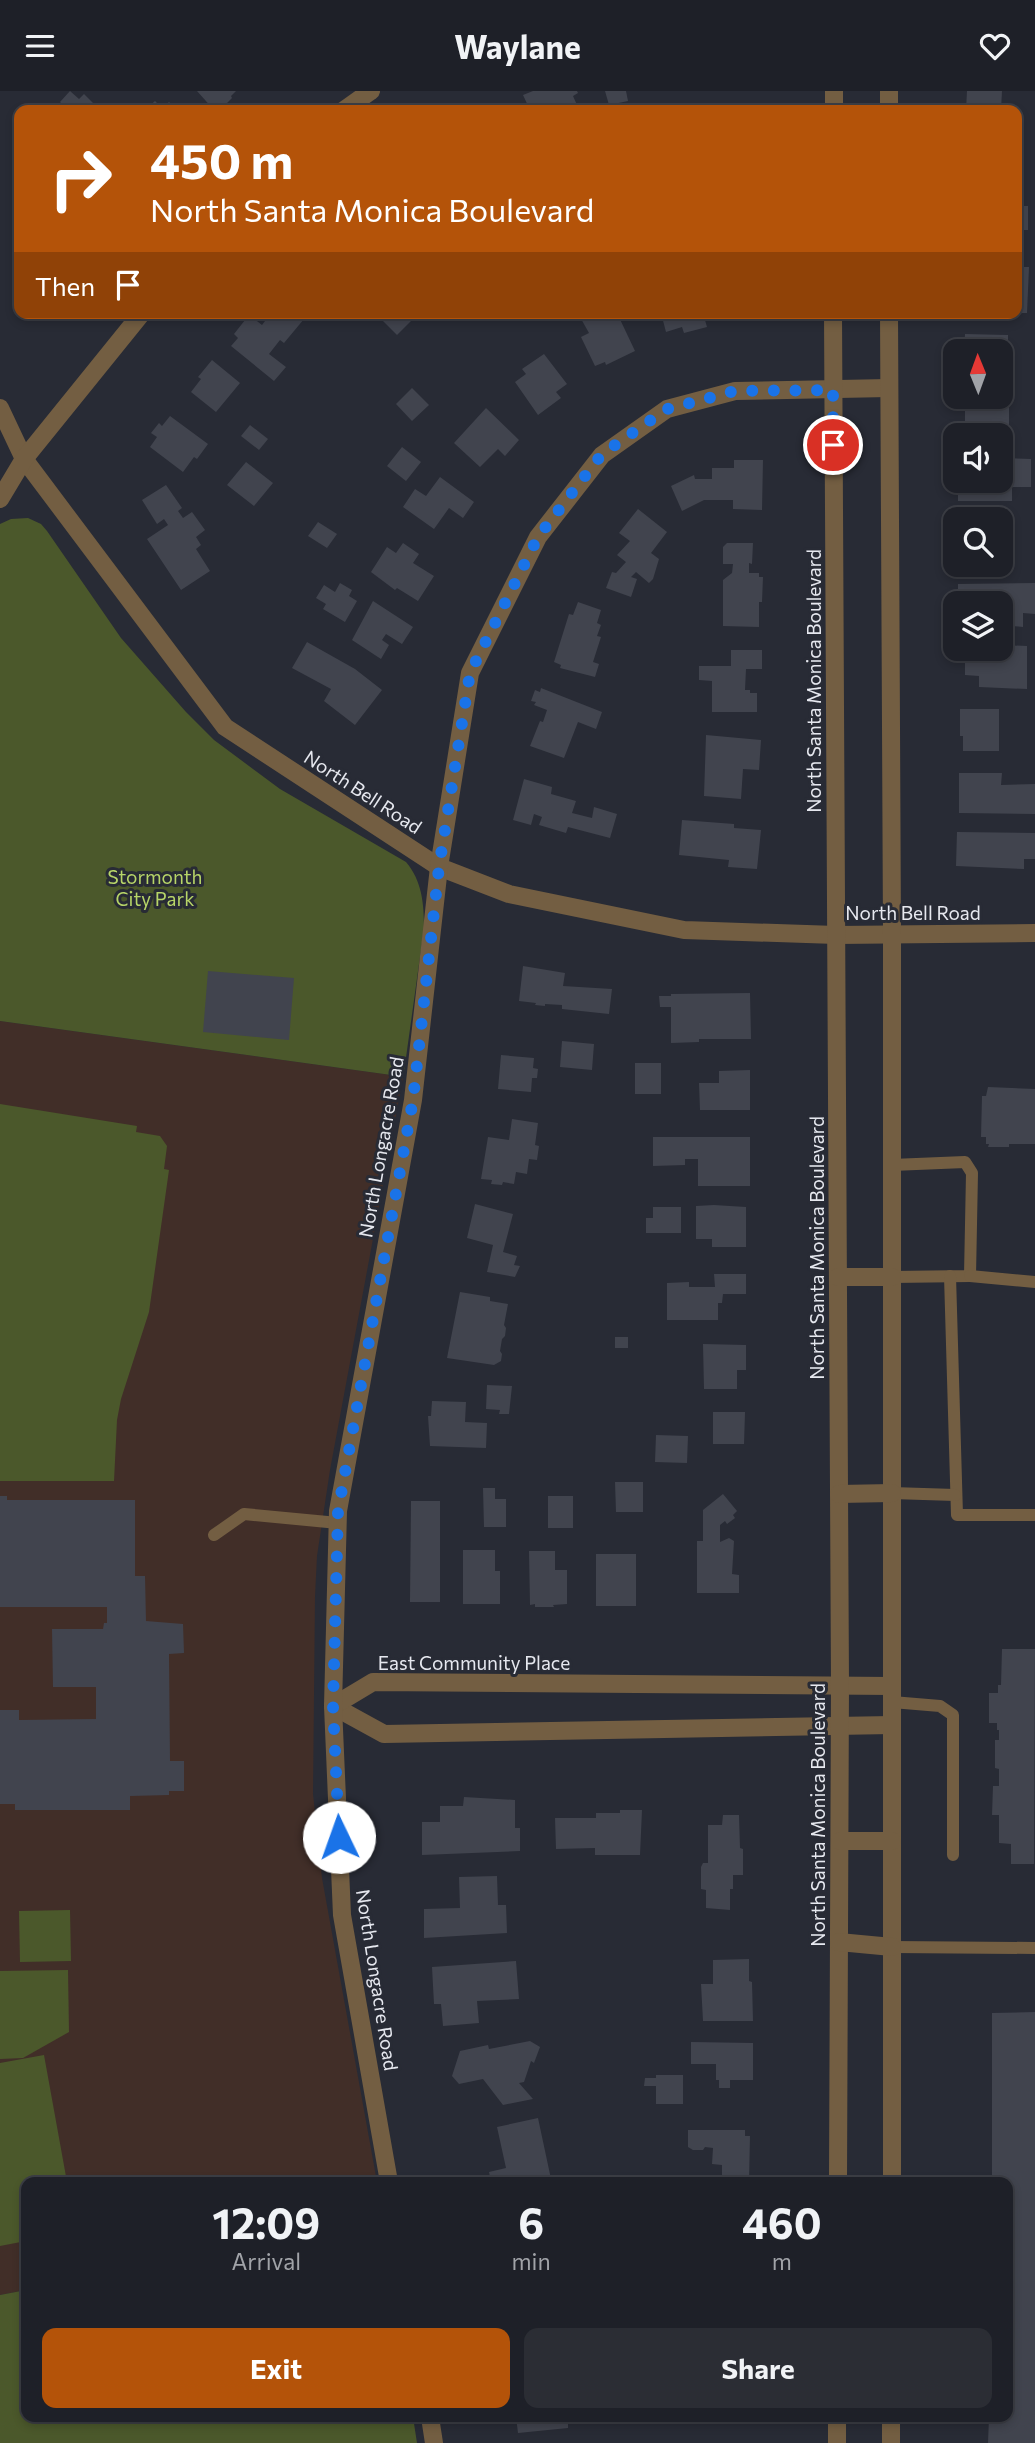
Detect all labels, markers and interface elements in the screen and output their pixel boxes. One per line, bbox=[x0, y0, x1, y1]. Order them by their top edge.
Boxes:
text: Waylane bbox=[454, 26, 581, 66]
icon: menu bbox=[21, 27, 59, 65]
icon: heart bbox=[976, 27, 1014, 65]
text: 450 m bbox=[150, 129, 293, 189]
icon: right bbox=[35, 133, 126, 224]
text: North Santa Monica Boulevard bbox=[150, 189, 594, 229]
icon: arrive bbox=[109, 266, 147, 304]
text: Then bbox=[35, 270, 95, 301]
north arrow bbox=[943, 339, 1013, 409]
map controls bbox=[943, 339, 1013, 661]
pin bbox=[803, 415, 863, 475]
button: sound bbox=[943, 423, 1013, 493]
icon: arrive bbox=[814, 426, 852, 464]
button: search bbox=[943, 507, 1013, 577]
street label: North Santa Monica Boulevard bbox=[802, 549, 825, 813]
button: layers bbox=[943, 591, 1013, 661]
street label: North Bell Road bbox=[300, 745, 426, 838]
park label: Stormonth City Park bbox=[107, 865, 203, 910]
street label: North Bell Road bbox=[845, 901, 981, 924]
street label: North Longacre Road bbox=[353, 1055, 408, 1239]
street label: North Santa Monica Boulevard bbox=[805, 1116, 828, 1380]
street label: East Community Place bbox=[378, 1651, 570, 1674]
street label: North Santa Monica Boulevard bbox=[806, 1683, 829, 1947]
position arrow bbox=[302, 1800, 376, 1874]
street label: North Longacre Road bbox=[352, 1888, 403, 2072]
text: 12:09 bbox=[212, 2196, 320, 2248]
text: 6 bbox=[518, 2196, 544, 2248]
text: 460 bbox=[742, 2196, 822, 2248]
text: Arrival bbox=[231, 2247, 301, 2275]
text: min bbox=[512, 2247, 551, 2275]
text: m bbox=[772, 2247, 792, 2275]
button: Exit bbox=[42, 2328, 510, 2408]
button: Share bbox=[524, 2328, 992, 2408]

